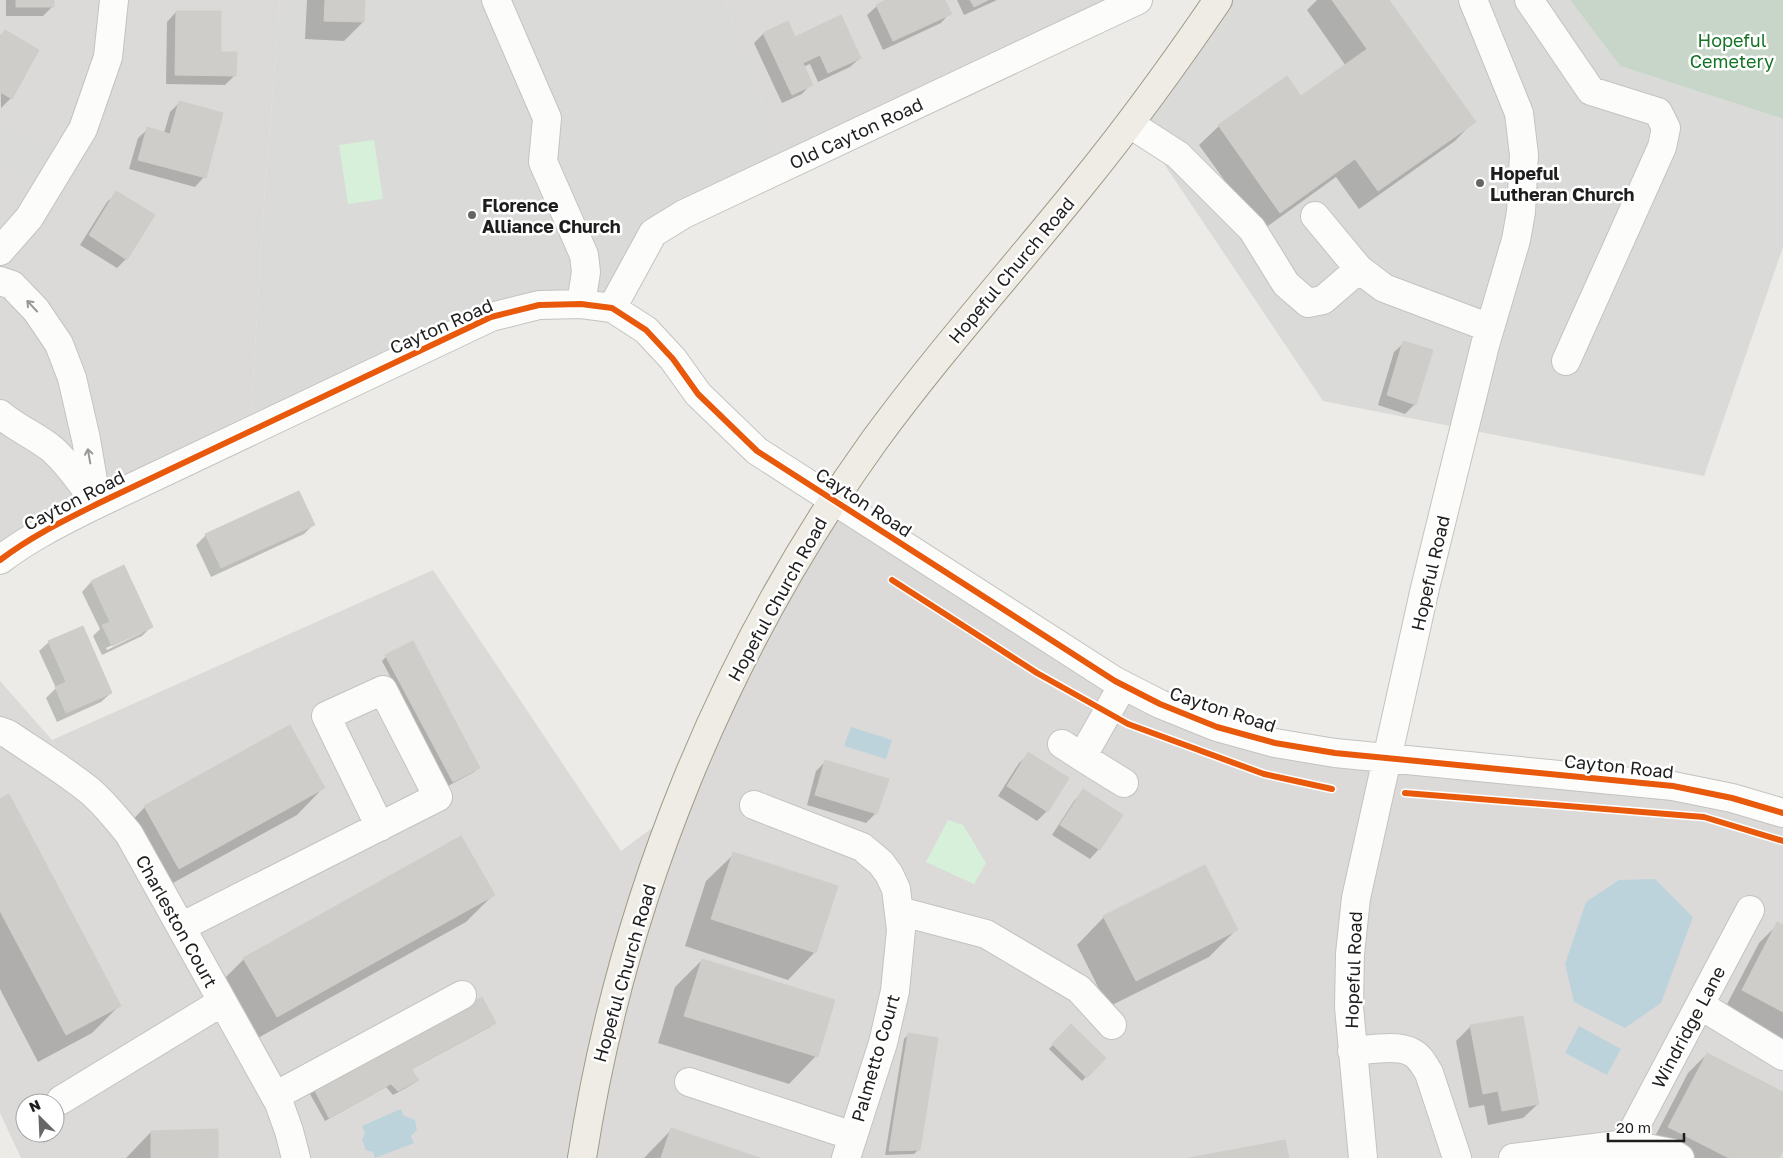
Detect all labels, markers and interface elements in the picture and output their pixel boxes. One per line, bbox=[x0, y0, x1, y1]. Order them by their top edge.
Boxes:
park label: Hopeful Cemetery bbox=[1690, 29, 1774, 72]
street label: Old Cayton Road bbox=[786, 92, 926, 174]
place label: Hopeful Lutheran Church bbox=[1490, 162, 1635, 205]
marker: Hopeful Lutheran Church bbox=[1474, 177, 1486, 189]
street label: Hopeful Church Road bbox=[943, 192, 1079, 348]
place label: Florence Alliance Church bbox=[482, 194, 621, 237]
marker: Florence Alliance Church bbox=[466, 209, 478, 221]
street label: Cayton Road bbox=[386, 294, 496, 358]
one-way arrow bbox=[26, 300, 38, 313]
one-way arrow bbox=[83, 448, 93, 464]
street label: Cayton Road bbox=[812, 463, 916, 541]
street label: Cayton Road bbox=[20, 465, 128, 535]
street label: Hopeful Church Road bbox=[723, 513, 831, 685]
street label: Hopeful Road bbox=[1406, 513, 1454, 633]
street label: Cayton Road bbox=[1167, 681, 1279, 737]
street label: Cayton Road bbox=[1563, 749, 1675, 783]
street label: Charleston Court bbox=[131, 851, 223, 991]
street label: Hopeful Church Road bbox=[588, 882, 660, 1064]
street label: Hopeful Road bbox=[1340, 911, 1366, 1029]
street label: Windridge Lane bbox=[1647, 962, 1729, 1092]
street label: Palmetto Court bbox=[846, 992, 904, 1124]
north arrow bbox=[15, 1093, 65, 1143]
text: N bbox=[26, 1096, 43, 1116]
scale bar bbox=[1608, 1110, 1684, 1142]
text: 20 m bbox=[1616, 1118, 1651, 1136]

